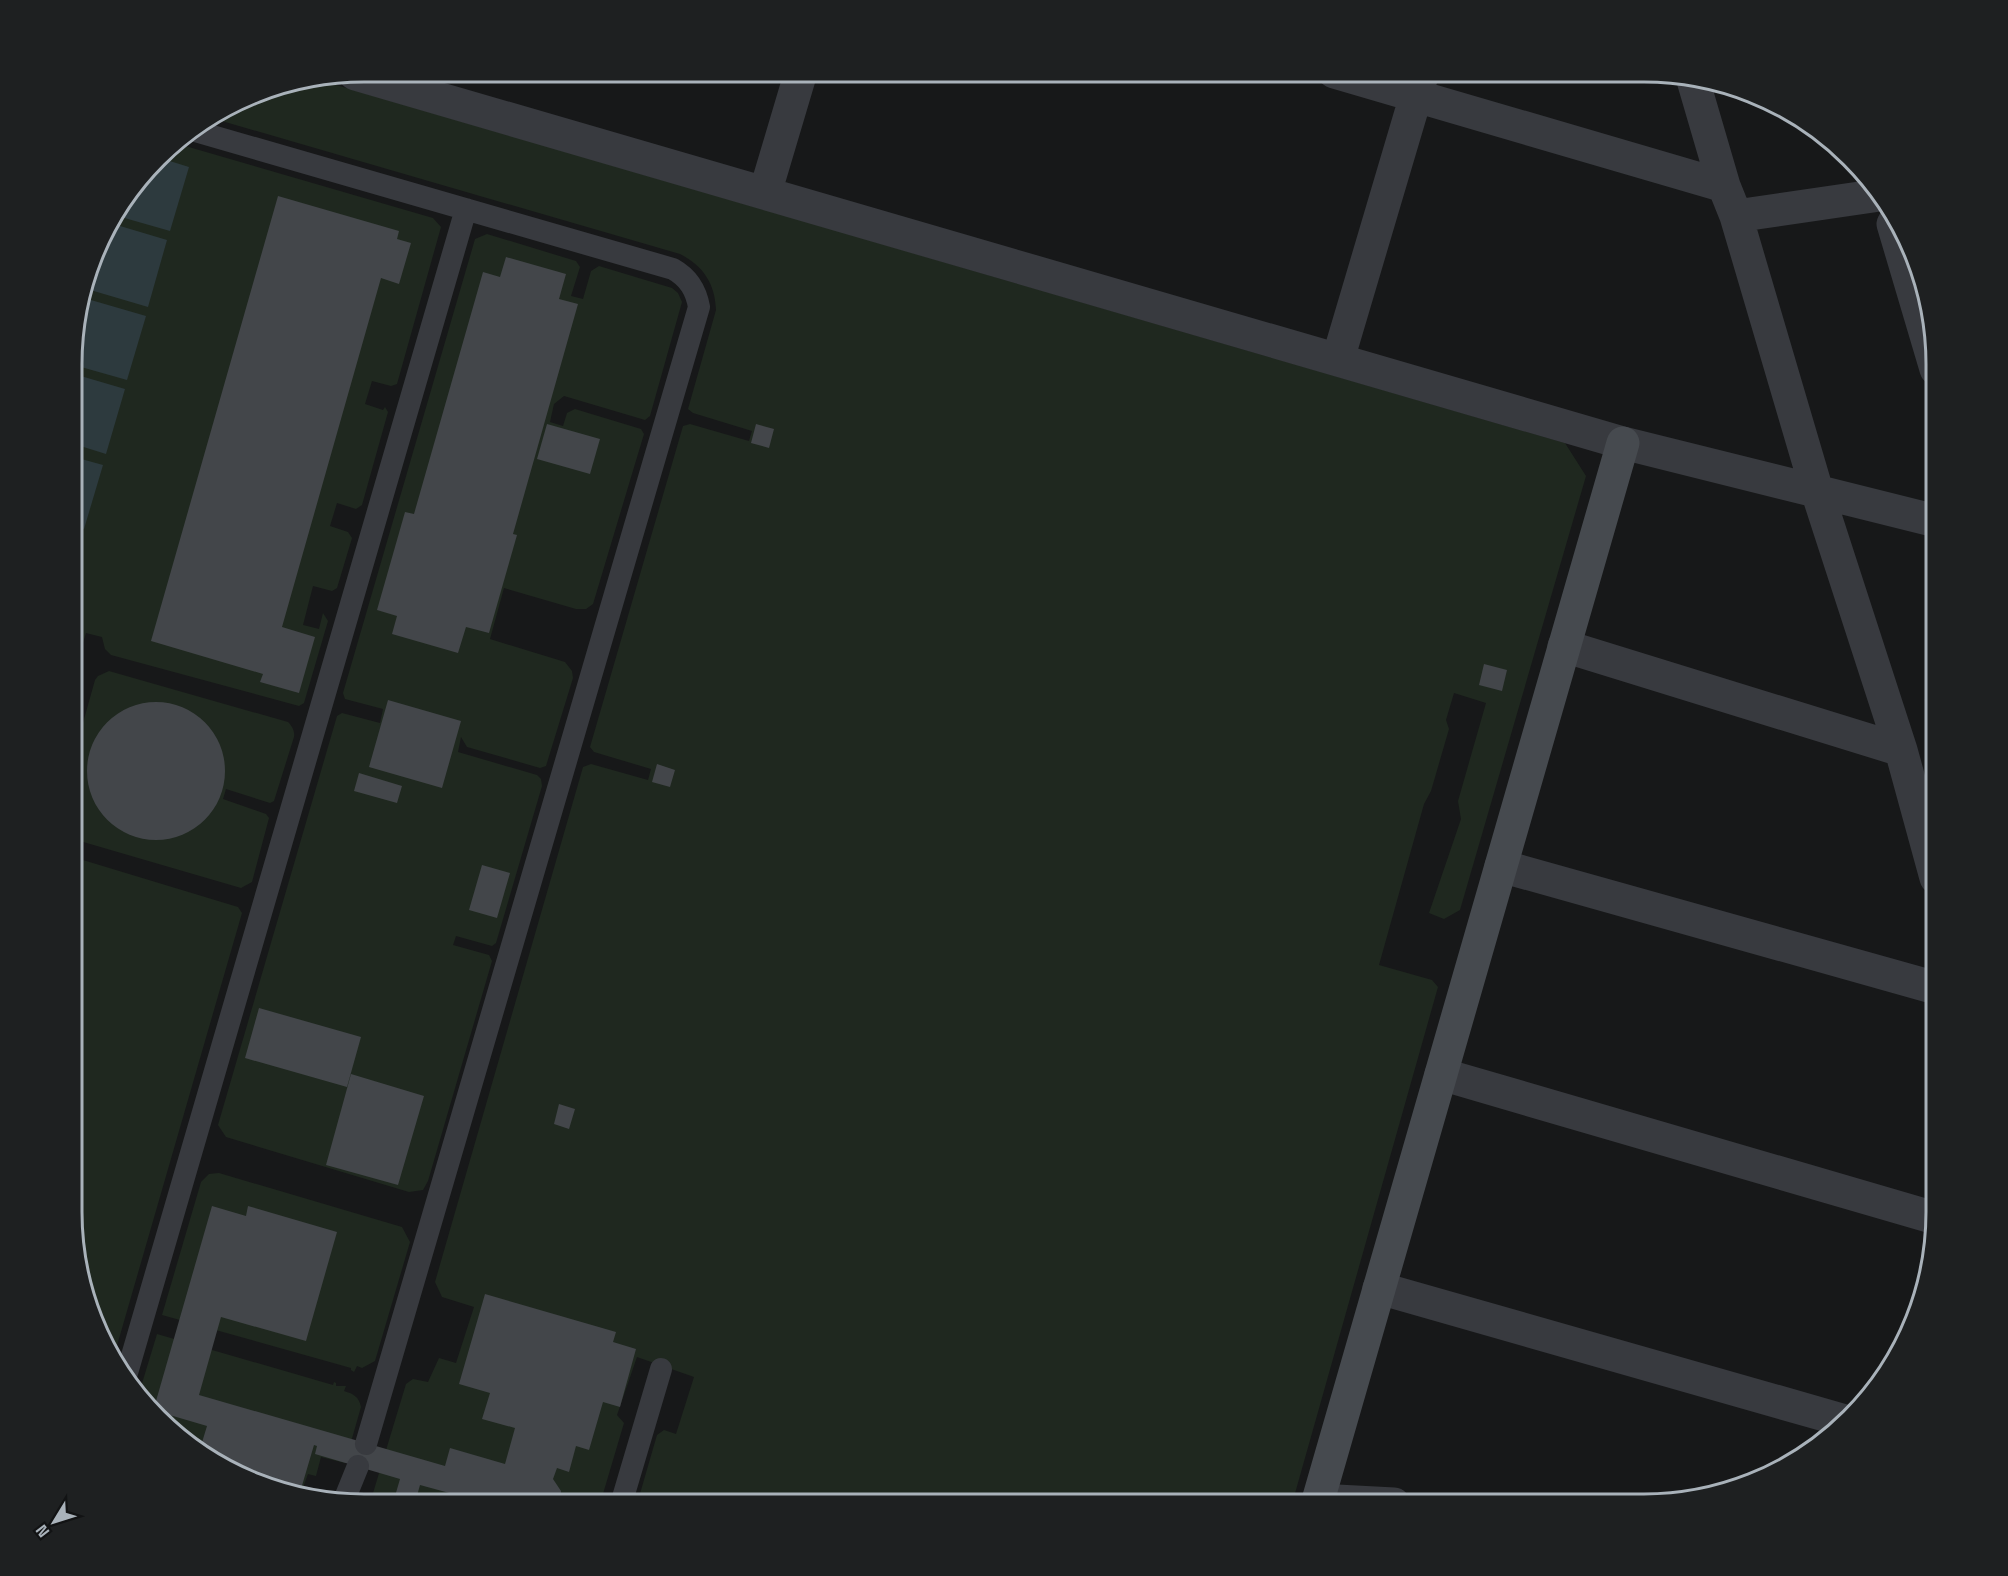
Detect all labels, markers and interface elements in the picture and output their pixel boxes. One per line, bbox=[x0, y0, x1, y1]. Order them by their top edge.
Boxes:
north arrow bbox=[24, 1492, 84, 1552]
text: N bbox=[31, 1520, 54, 1542]

